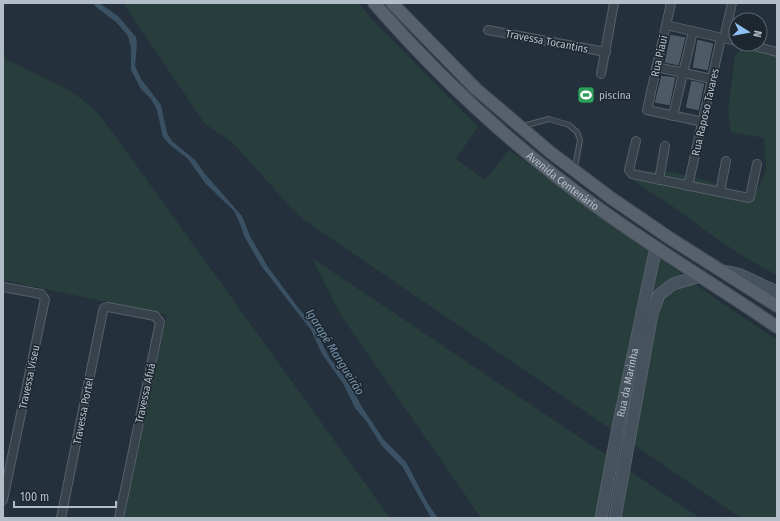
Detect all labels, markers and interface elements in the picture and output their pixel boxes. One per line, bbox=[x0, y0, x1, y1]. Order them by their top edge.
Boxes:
north arrow bbox=[728, 12, 768, 52]
street label: Travessa Tocantins bbox=[504, 27, 590, 56]
text: N bbox=[750, 29, 764, 38]
street label: Rua Piauí bbox=[648, 34, 671, 78]
street label: Rua Raposo Tavares bbox=[689, 67, 722, 157]
sports icon: piscina bbox=[576, 85, 596, 105]
place label: piscina bbox=[599, 89, 631, 102]
street label: Avenida Centenário bbox=[524, 149, 601, 213]
water label: Igarapé Mangueirão bbox=[303, 306, 367, 398]
street label: Travessa Viseu bbox=[16, 344, 43, 410]
street label: Rua da Marinha bbox=[614, 347, 642, 418]
street label: Travessa Afuá bbox=[133, 362, 158, 424]
street label: Travessa Portel bbox=[71, 377, 96, 446]
scale bar bbox=[14, 483, 116, 509]
text: 100 m bbox=[20, 490, 49, 504]

